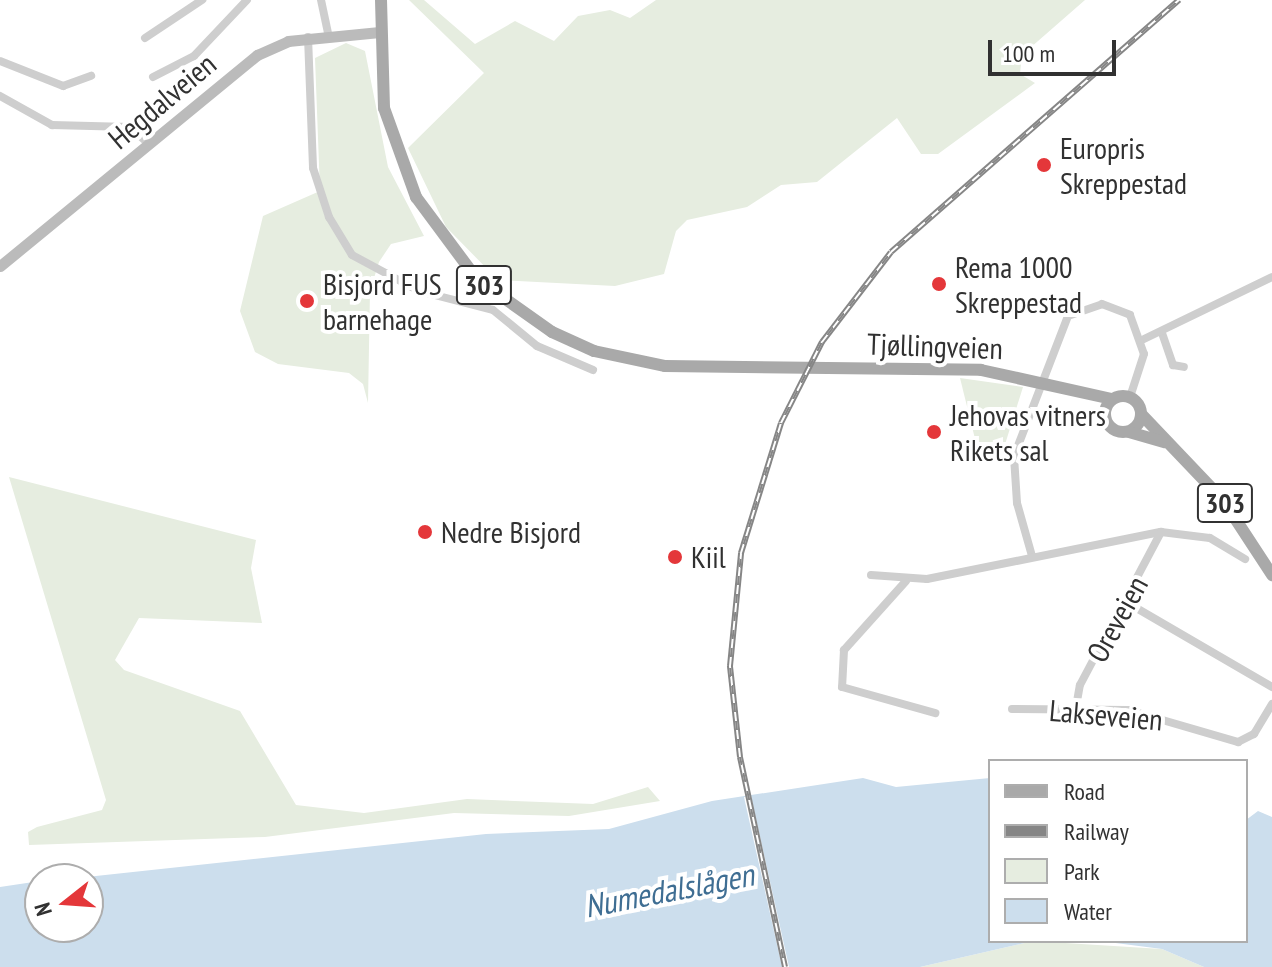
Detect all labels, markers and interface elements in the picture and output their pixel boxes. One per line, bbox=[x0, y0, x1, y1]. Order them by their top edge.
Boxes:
scale bar bbox=[992, 24, 1120, 74]
text: 100 m bbox=[1002, 38, 1055, 69]
street label: Hegdalveien bbox=[101, 46, 223, 156]
place label: Europris Skreppestad bbox=[1060, 130, 1187, 200]
marker: Europris Skreppestad bbox=[1035, 156, 1053, 174]
place label: Rema 1000 Skreppestad bbox=[955, 249, 1082, 320]
road number: 303 bbox=[454, 261, 514, 309]
place label: Bisjord FUS barnehage bbox=[323, 266, 442, 336]
marker: Rema 1000 Skreppestad bbox=[930, 275, 948, 293]
marker: Bisjord FUS barnehage bbox=[298, 292, 316, 310]
street label: Tjøllingveien bbox=[867, 326, 1003, 366]
place label: Jehovas vitners Rikets sal bbox=[950, 397, 1106, 468]
marker: Jehovas vitners Rikets sal bbox=[925, 423, 943, 441]
road number: 303 bbox=[1195, 479, 1255, 527]
place label: Nedre Bisjord bbox=[441, 514, 581, 550]
marker: Nedre Bisjord bbox=[416, 523, 434, 541]
place label: Kiil bbox=[691, 539, 726, 575]
marker: Kiil bbox=[666, 548, 684, 566]
street label: Oreveien bbox=[1079, 570, 1155, 668]
street label: Lakseveien bbox=[1048, 692, 1164, 738]
legend bbox=[988, 759, 1248, 943]
text: Road bbox=[1064, 776, 1105, 807]
text: Railway bbox=[1064, 816, 1129, 847]
water label: Numedalslågen bbox=[581, 855, 757, 925]
text: Park bbox=[1064, 856, 1100, 887]
north arrow bbox=[24, 863, 104, 943]
text: Water bbox=[1064, 896, 1112, 927]
text: N bbox=[28, 900, 58, 919]

